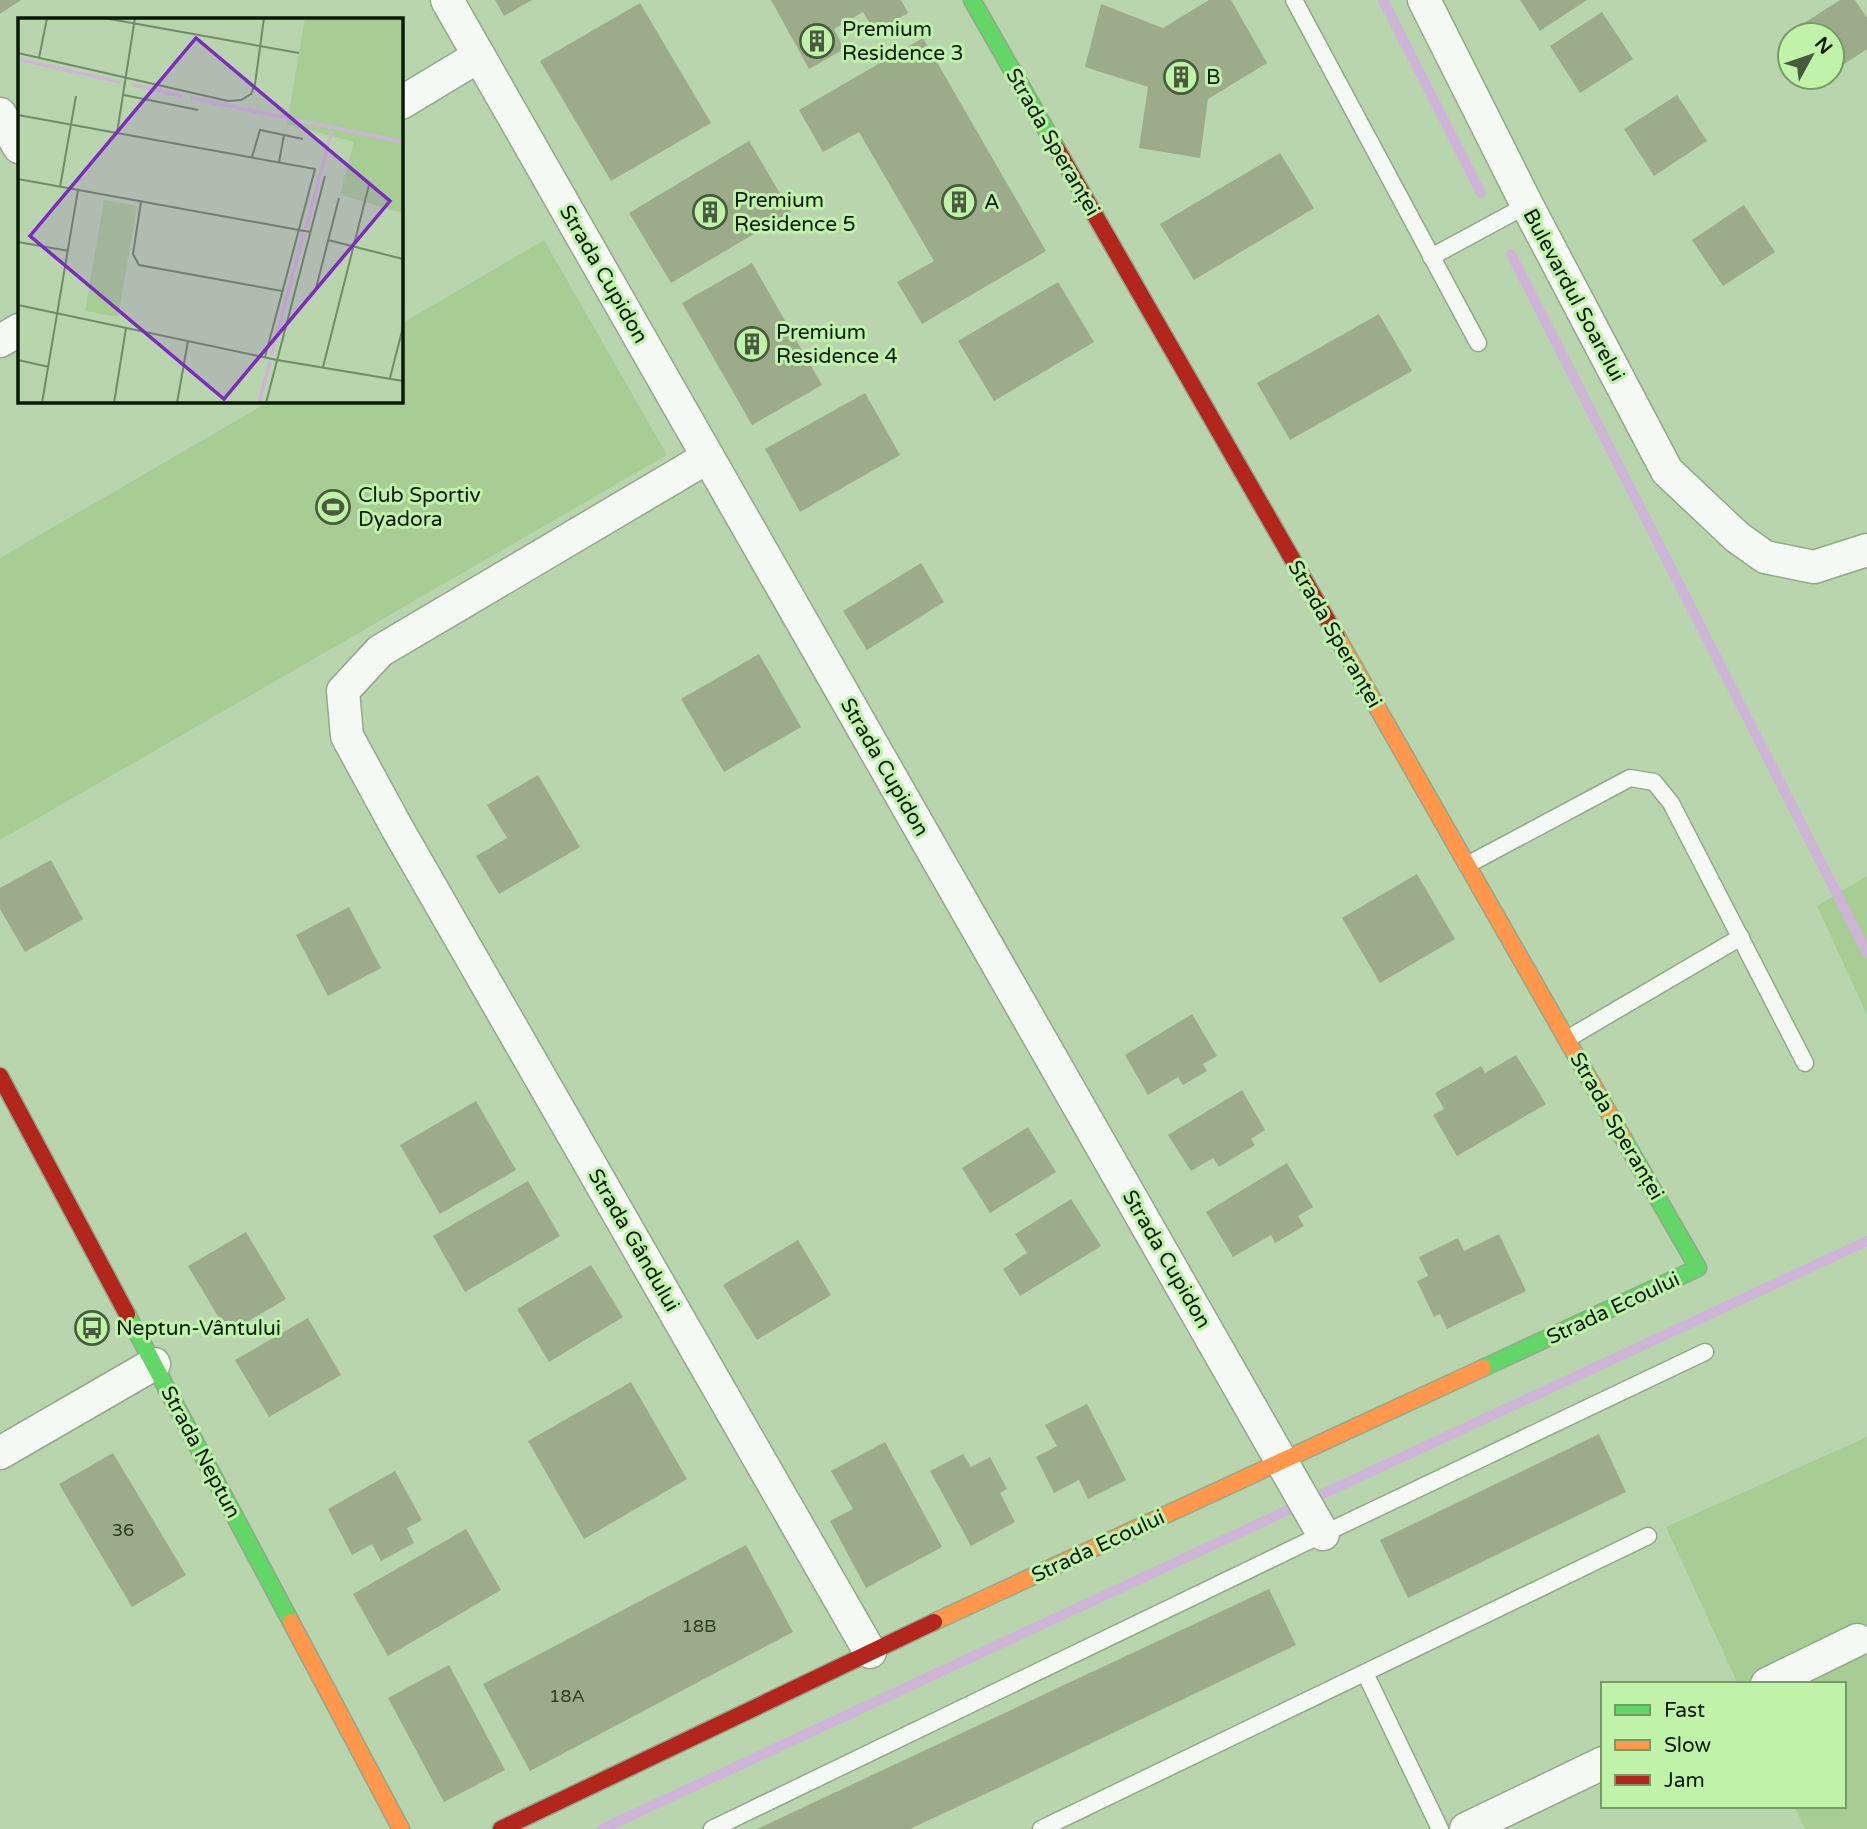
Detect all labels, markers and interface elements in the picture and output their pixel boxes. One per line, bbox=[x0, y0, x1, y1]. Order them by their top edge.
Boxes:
place label: Premium Residence 3 bbox=[842, 17, 964, 66]
inset map bbox=[18, 18, 402, 402]
north arrow bbox=[1776, 21, 1846, 91]
building icon: Premium Residence 3 bbox=[798, 22, 836, 60]
text: N bbox=[1810, 33, 1837, 59]
building icon: B bbox=[1162, 58, 1200, 96]
street label: Strada Speranței bbox=[1000, 64, 1105, 220]
place label: B bbox=[1206, 65, 1221, 90]
building icon: A bbox=[940, 183, 978, 221]
place label: Premium Residence 5 bbox=[734, 188, 856, 237]
place label: A bbox=[984, 190, 1000, 215]
building icon: Premium Residence 5 bbox=[691, 193, 729, 231]
street label: Strada Cupidon bbox=[554, 201, 653, 348]
street label: Bulevardul Soarelui bbox=[1517, 205, 1630, 386]
place label: Premium Residence 4 bbox=[776, 320, 898, 369]
building icon: Premium Residence 4 bbox=[733, 325, 771, 363]
place label: Club Sportiv Dyadora bbox=[358, 483, 481, 532]
sports icon: Club Sportiv Dyadora bbox=[314, 488, 352, 526]
street label: Strada Speranței bbox=[1282, 556, 1387, 712]
street label: Strada Cupidon bbox=[835, 694, 934, 841]
street label: Strada Speranței bbox=[1564, 1048, 1669, 1204]
street label: Strada Gândului bbox=[583, 1164, 685, 1316]
street label: Strada Cupidon bbox=[1117, 1186, 1216, 1333]
street label: Strada Ecoului bbox=[1543, 1267, 1684, 1350]
bus stop icon: Neptun-Vântului bbox=[73, 1309, 111, 1347]
place label: Neptun-Vântului bbox=[116, 1316, 281, 1341]
street label: Strada Neptun bbox=[155, 1382, 246, 1523]
street label: Strada Ecoului bbox=[1028, 1505, 1169, 1588]
house number: 36 bbox=[112, 1519, 134, 1541]
house number: 18B bbox=[681, 1615, 717, 1637]
legend bbox=[1601, 1682, 1846, 1808]
house number: 18A bbox=[549, 1685, 585, 1707]
text: Fast bbox=[1664, 1698, 1705, 1723]
text: Slow bbox=[1664, 1733, 1712, 1758]
text: Jam bbox=[1664, 1768, 1705, 1793]

